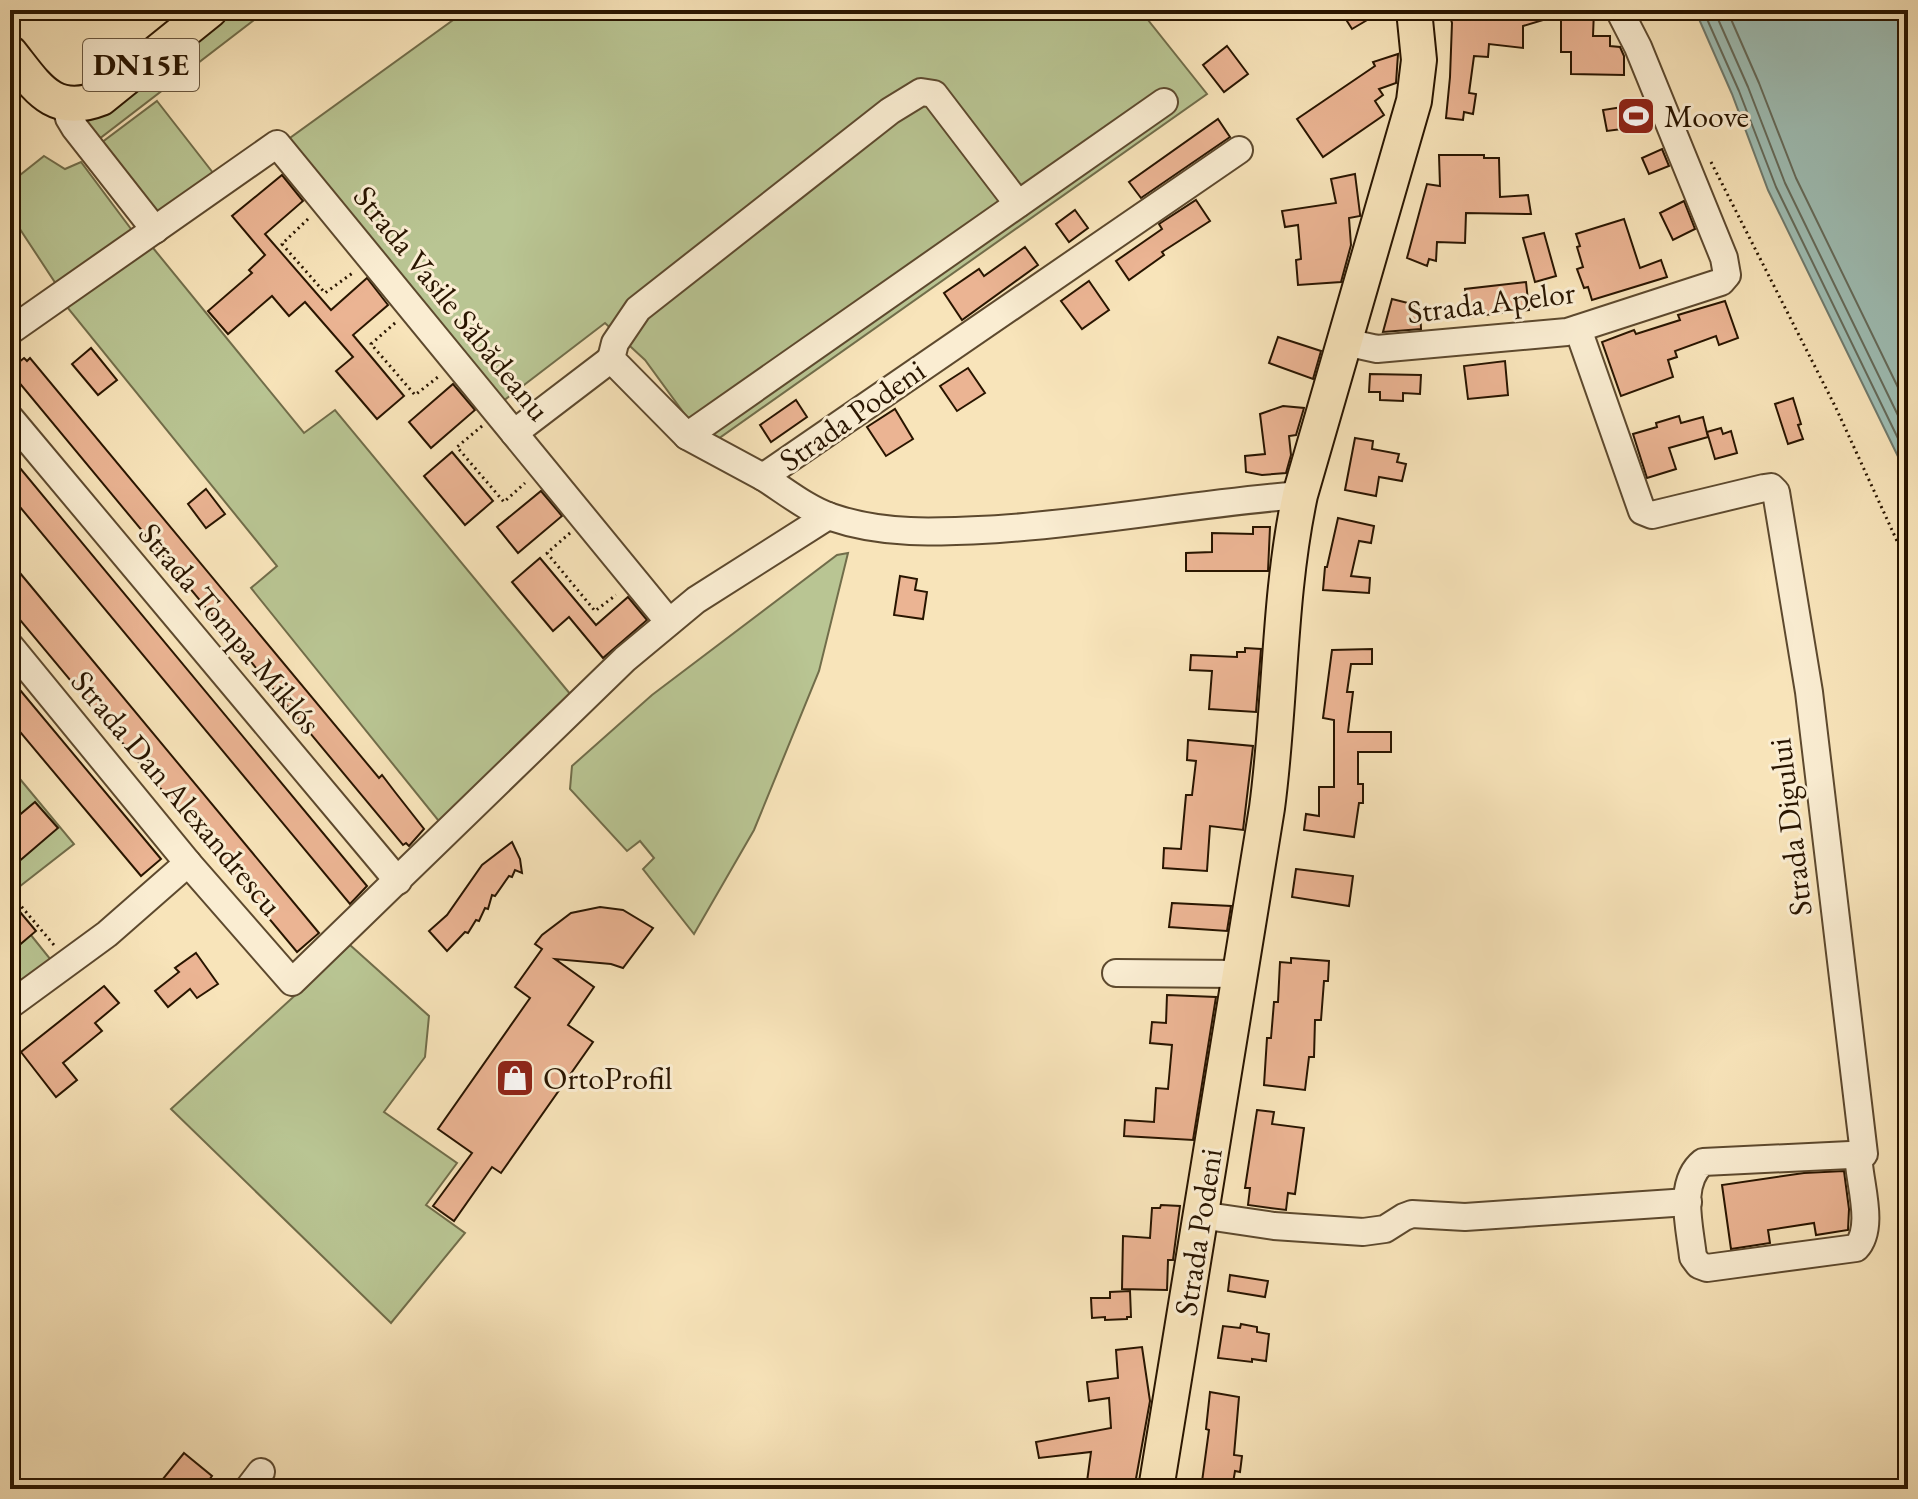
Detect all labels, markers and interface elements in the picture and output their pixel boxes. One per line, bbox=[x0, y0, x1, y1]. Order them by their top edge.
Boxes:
road number: DN15E bbox=[83, 39, 199, 91]
sports icon: Moove bbox=[1615, 95, 1657, 137]
place label: Moove bbox=[1664, 95, 1749, 137]
street label: Strada Vasile Săbădeanu bbox=[344, 177, 560, 429]
street label: Strada Apelor bbox=[1404, 271, 1578, 333]
street label: Strada Podeni bbox=[771, 349, 933, 481]
street label: Strada Tompa Miklós bbox=[129, 514, 331, 742]
street label: Strada Dan Alexandrescu bbox=[62, 661, 292, 925]
street label: Strada Digului bbox=[1758, 736, 1822, 918]
shop icon: OrtoProfil bbox=[494, 1057, 536, 1099]
place label: OrtoProfil bbox=[543, 1057, 673, 1099]
street label: Strada Podeni bbox=[1164, 1145, 1232, 1319]

